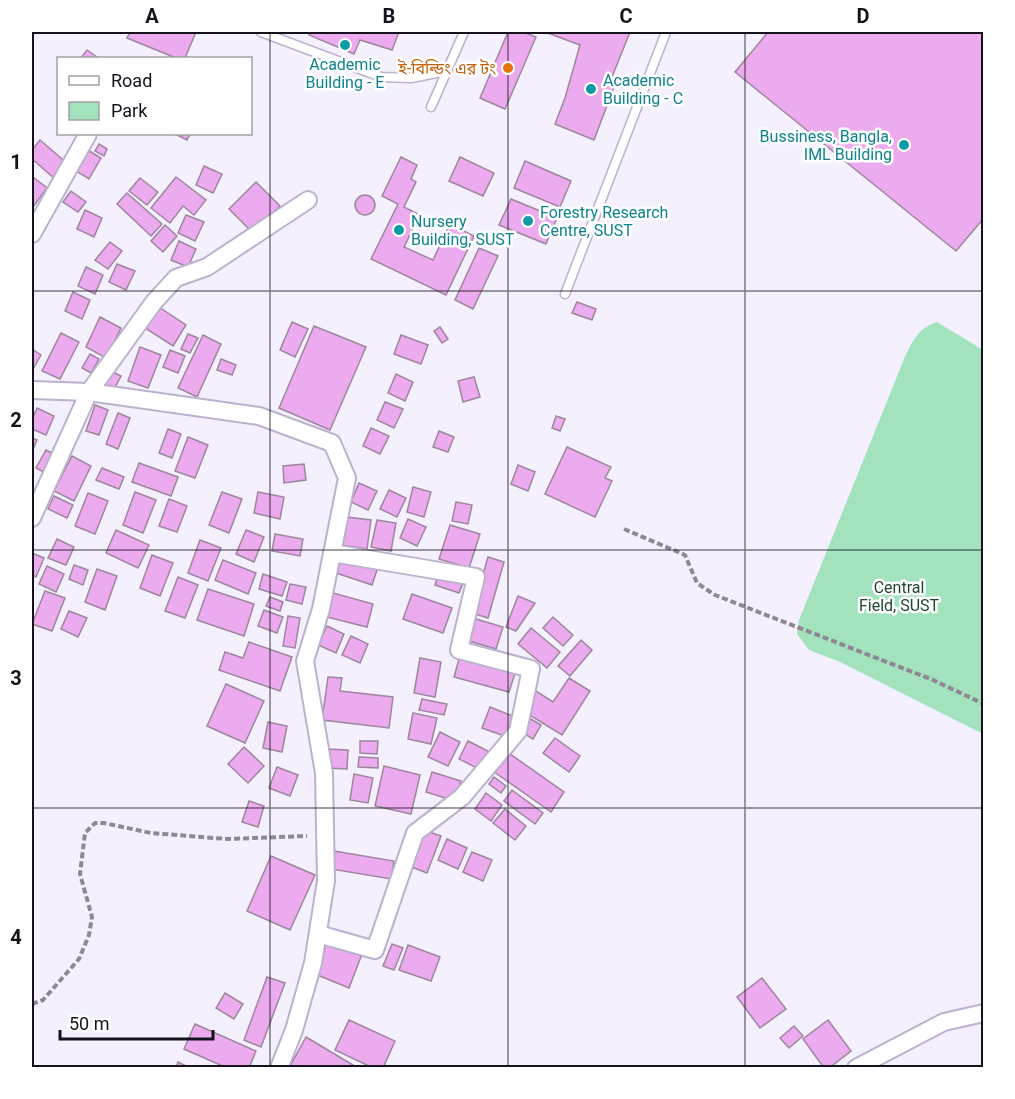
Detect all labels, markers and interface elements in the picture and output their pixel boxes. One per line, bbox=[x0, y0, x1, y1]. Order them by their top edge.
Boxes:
text: A bbox=[145, 4, 159, 28]
text: B bbox=[383, 4, 395, 28]
text: C bbox=[619, 4, 633, 28]
text: D bbox=[857, 4, 870, 28]
marker: Academic Building - E bbox=[338, 38, 352, 52]
place label: Academic Building - E bbox=[306, 55, 384, 92]
legend bbox=[57, 57, 252, 135]
place label: ই-বিল্ডিং এর টং bbox=[397, 59, 496, 78]
marker: ই-বিল্ডিং এর টং bbox=[501, 61, 515, 75]
text: Road bbox=[111, 70, 152, 91]
place label: Academic Building - C bbox=[603, 71, 683, 108]
marker: Academic Building - C bbox=[584, 82, 598, 96]
text: Park bbox=[111, 100, 148, 121]
place label: Bussiness, Bangla, IML Building bbox=[760, 127, 892, 164]
marker: Bussiness, Bangla, IML Building bbox=[897, 138, 911, 152]
text: 1 bbox=[10, 150, 22, 174]
place label: Forestry Research Centre, SUST bbox=[540, 203, 668, 240]
place label: Nursery Building, SUST bbox=[411, 212, 515, 249]
marker: Forestry Research Centre, SUST bbox=[521, 214, 535, 228]
marker: Nursery Building, SUST bbox=[392, 223, 406, 237]
text: 2 bbox=[10, 408, 22, 432]
park label: Central Field, SUST bbox=[859, 578, 940, 615]
text: 3 bbox=[10, 666, 22, 690]
text: 4 bbox=[10, 925, 22, 949]
scale bar bbox=[60, 1003, 213, 1041]
text: 50 m bbox=[69, 1013, 109, 1034]

